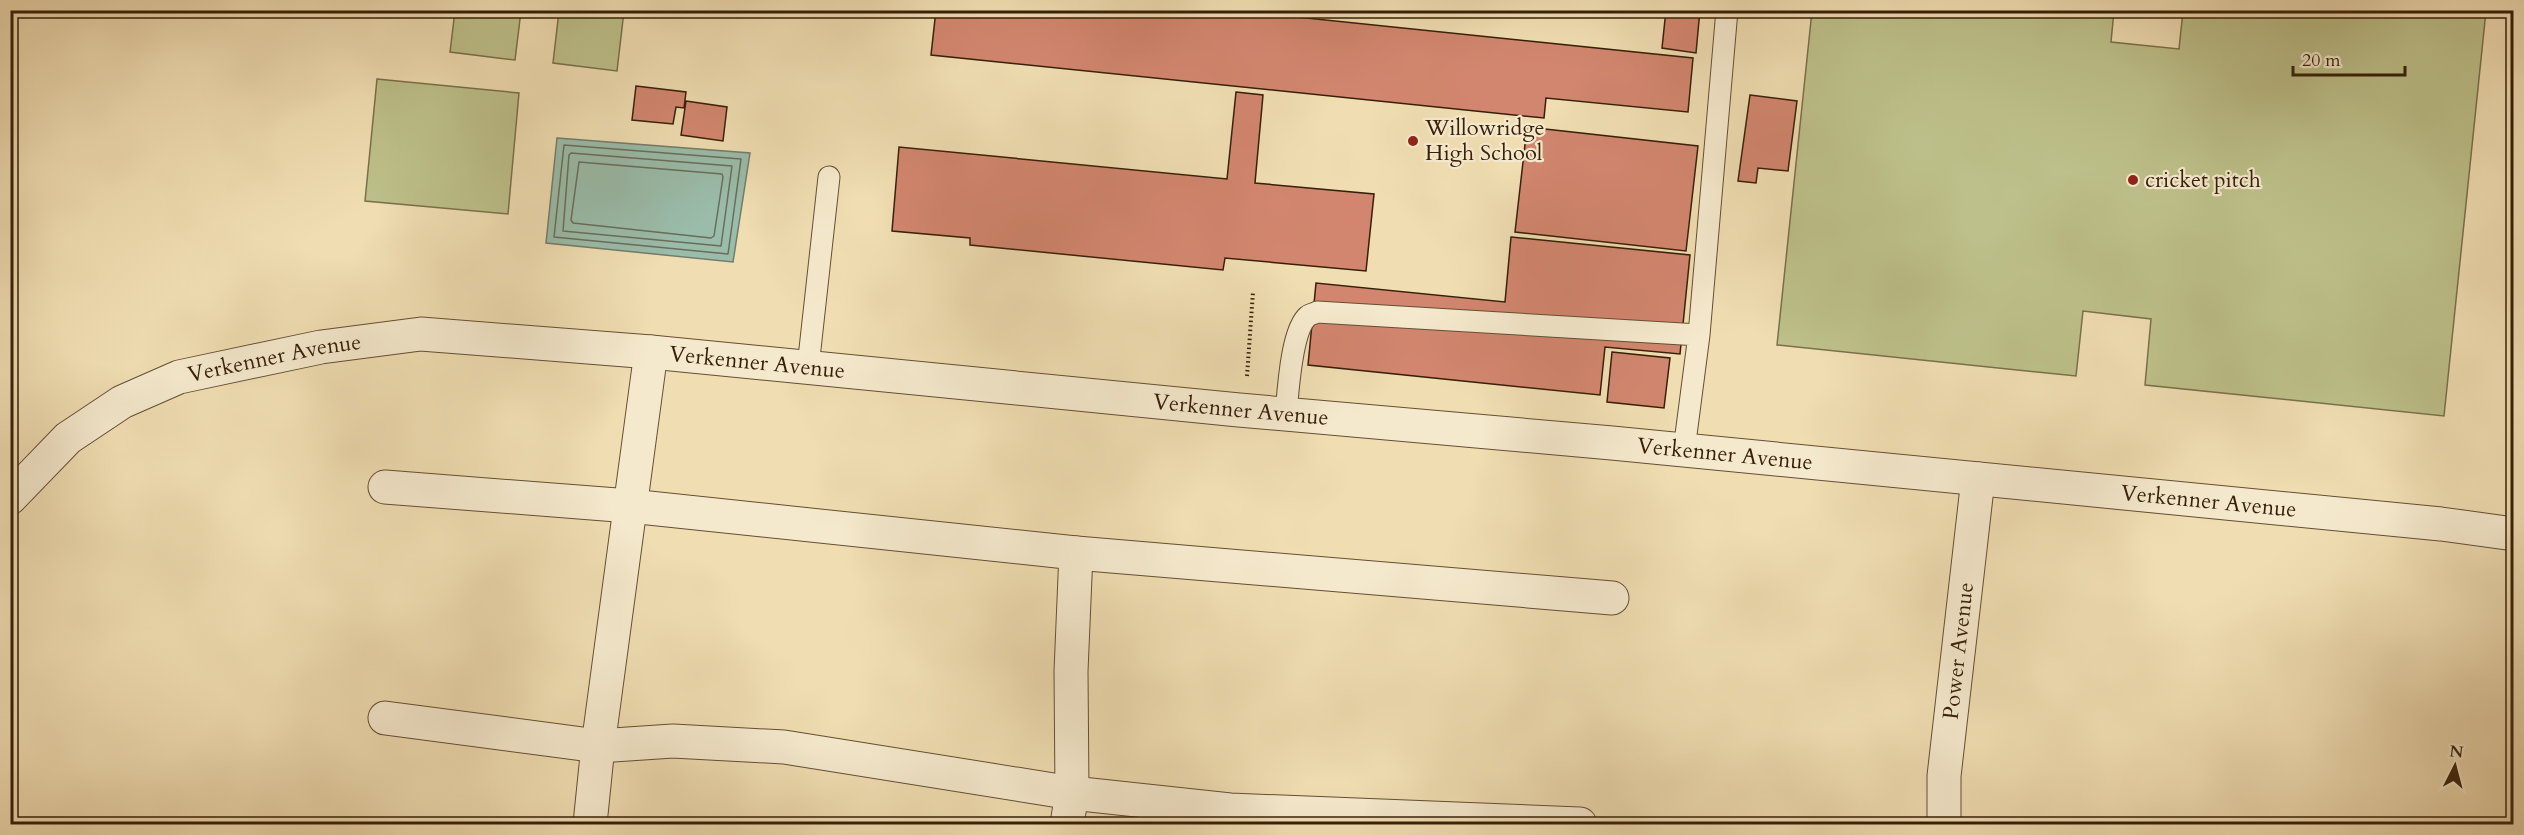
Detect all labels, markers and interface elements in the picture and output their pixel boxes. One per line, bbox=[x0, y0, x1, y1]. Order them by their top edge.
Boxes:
scale bar bbox=[2293, 39, 2406, 77]
text: 20 m bbox=[2302, 48, 2341, 73]
place label: Willowridge High School bbox=[1424, 113, 1544, 168]
marker: Willowridge High School bbox=[1406, 134, 1420, 148]
place label: cricket pitch bbox=[2145, 165, 2261, 195]
marker: cricket pitch bbox=[2126, 173, 2140, 187]
street label: Verkenner Avenue bbox=[185, 327, 363, 390]
street label: Verkenner Avenue bbox=[668, 339, 846, 386]
street label: Verkenner Avenue bbox=[1152, 387, 1330, 433]
street label: Verkenner Avenue bbox=[1636, 431, 1814, 478]
street label: Verkenner Avenue bbox=[2119, 478, 2298, 525]
street label: Power Avenue bbox=[1936, 581, 1981, 721]
north arrow bbox=[2425, 736, 2485, 796]
text: N bbox=[2448, 740, 2465, 764]

